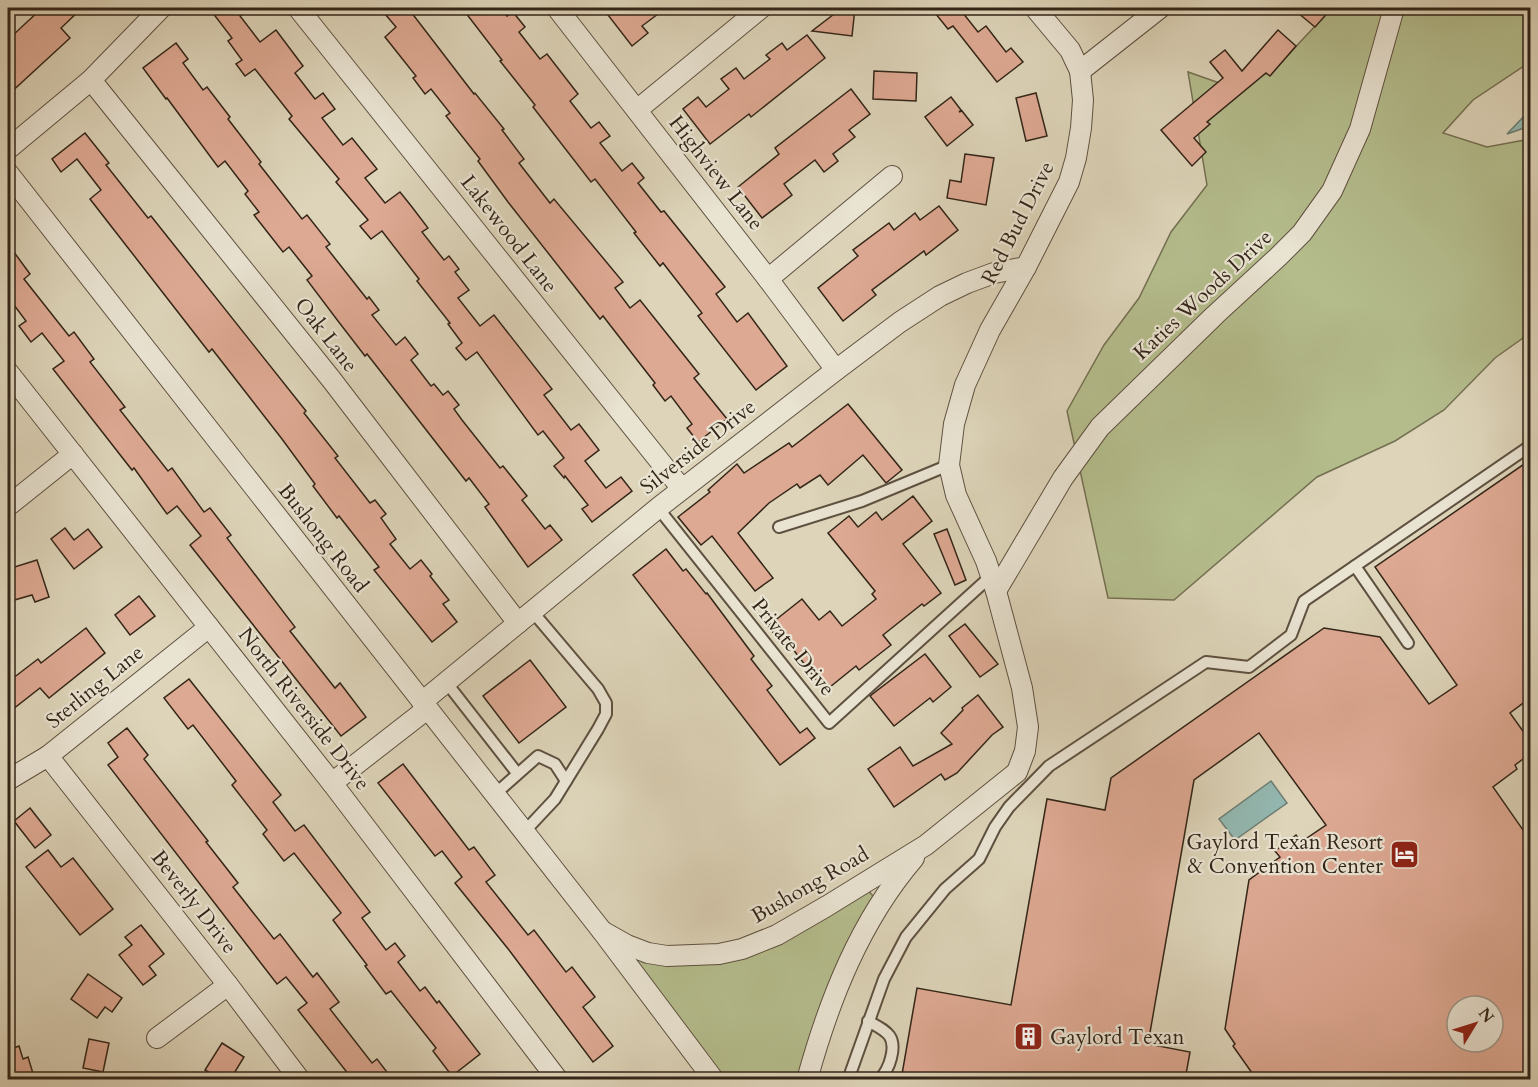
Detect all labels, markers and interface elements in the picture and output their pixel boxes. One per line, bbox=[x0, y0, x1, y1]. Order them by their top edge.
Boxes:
street label: Highview Lane bbox=[662, 109, 770, 237]
street label: Red Bud Drive bbox=[975, 157, 1061, 289]
street label: Lakewood Lane bbox=[454, 169, 564, 299]
street label: Katies Woods Drive bbox=[1127, 223, 1279, 367]
street label: Oak Lane bbox=[288, 292, 364, 378]
street label: Silverside Drive bbox=[634, 393, 762, 501]
street label: Bushong Road bbox=[271, 477, 375, 599]
street label: Private Drive bbox=[745, 592, 841, 702]
street label: North Riverside Drive bbox=[231, 622, 377, 796]
street label: Sterling Lane bbox=[40, 639, 150, 735]
place label: Gaylord Texan Resort & Convention Center bbox=[1186, 828, 1383, 881]
hotel icon: Gaylord Texan Resort & Convention Center bbox=[1388, 838, 1420, 870]
street label: Bushong Road bbox=[746, 840, 874, 930]
street label: Beverly Drive bbox=[144, 844, 244, 960]
north arrow bbox=[1445, 994, 1505, 1054]
text: N bbox=[1473, 1003, 1499, 1028]
building icon: Gaylord Texan bbox=[1013, 1021, 1045, 1053]
place label: Gaylord Texan bbox=[1050, 1023, 1184, 1052]

